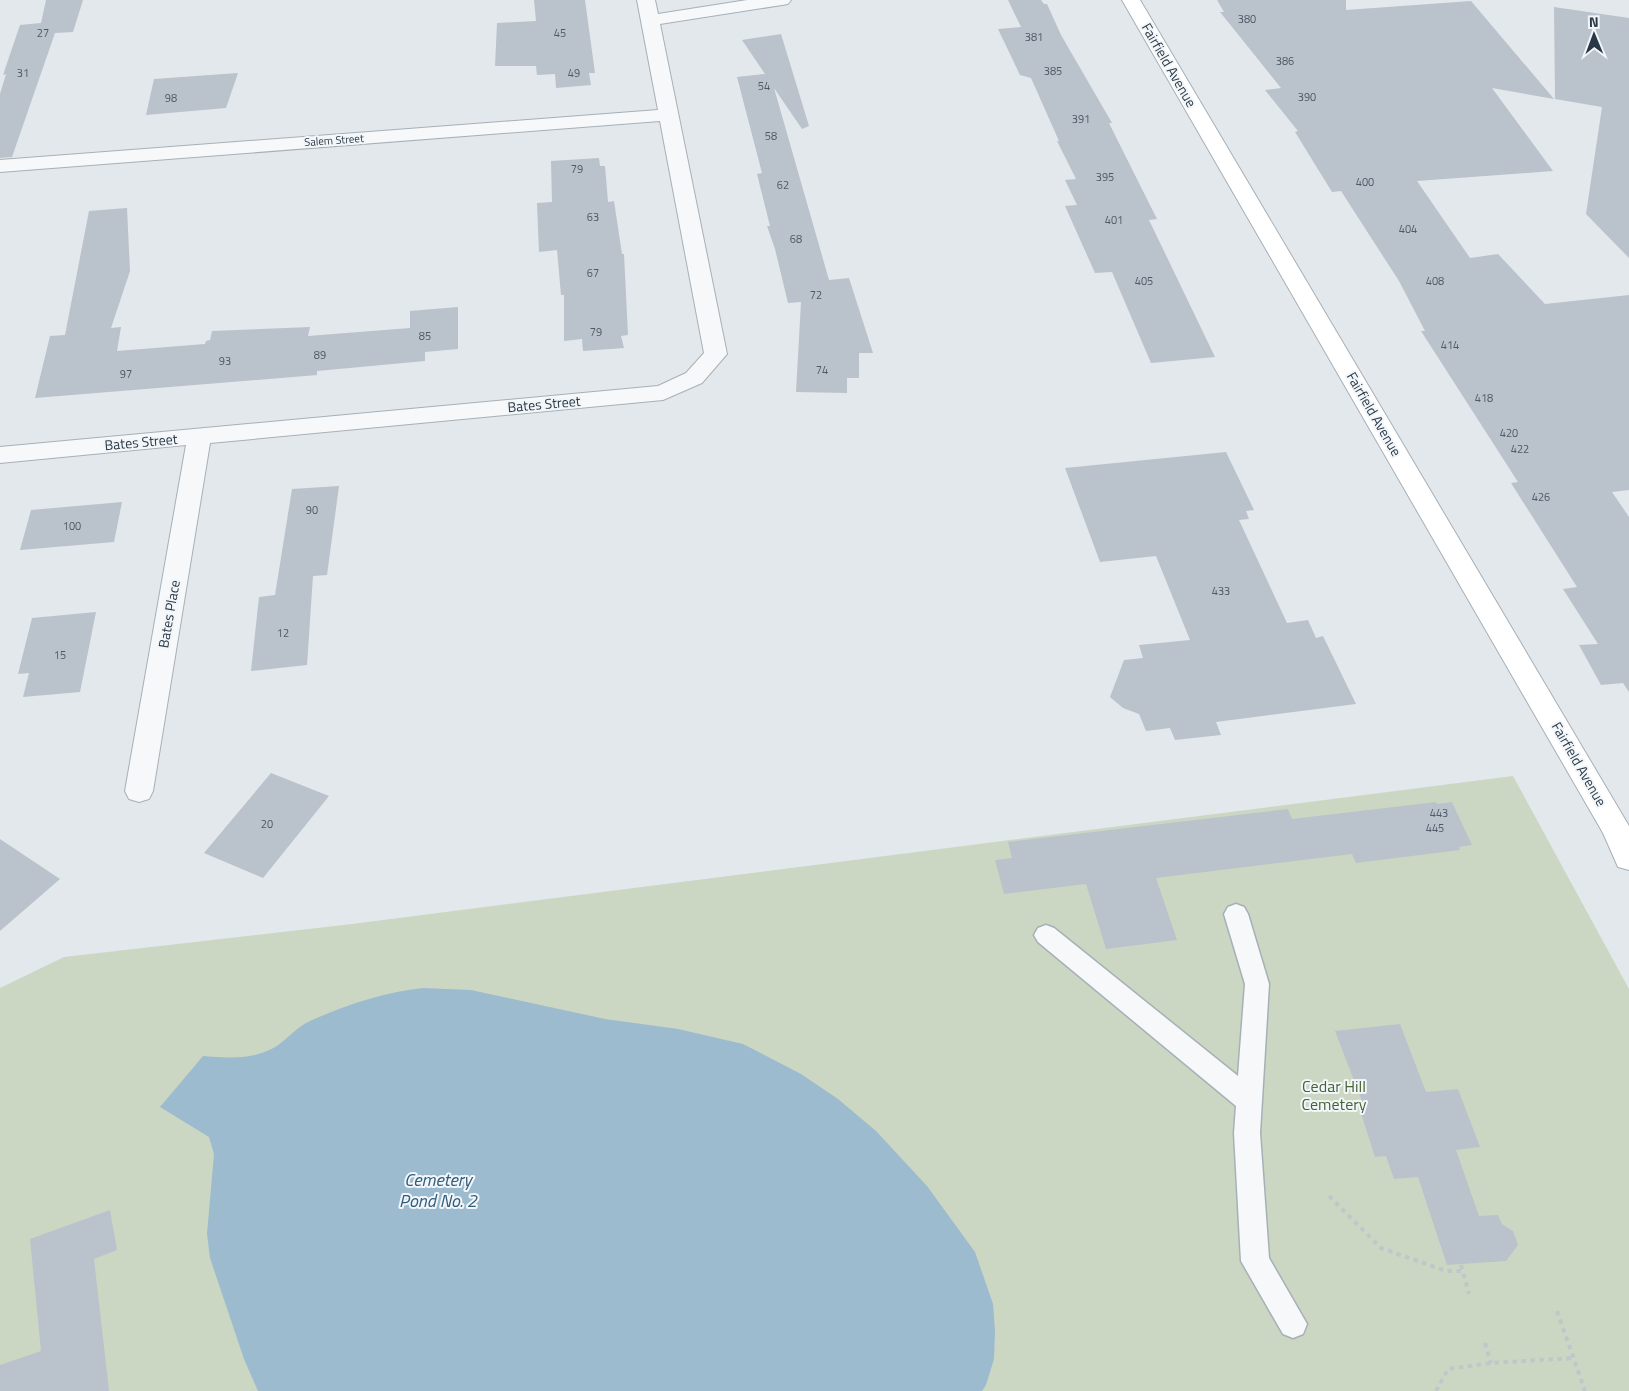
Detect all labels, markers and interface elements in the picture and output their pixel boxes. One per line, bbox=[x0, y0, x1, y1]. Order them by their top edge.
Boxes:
north arrow bbox=[1569, 10, 1619, 60]
house number: 380 bbox=[1238, 11, 1256, 27]
text: N bbox=[1589, 11, 1599, 32]
street label: Fairfield Avenue bbox=[1137, 19, 1202, 111]
house number: 27 bbox=[37, 25, 49, 41]
house number: 45 bbox=[554, 25, 566, 41]
house number: 381 bbox=[1025, 29, 1043, 45]
house number: 386 bbox=[1276, 53, 1294, 69]
house number: 385 bbox=[1044, 63, 1062, 79]
house number: 31 bbox=[17, 65, 29, 81]
house number: 49 bbox=[568, 65, 580, 81]
house number: 54 bbox=[758, 78, 770, 94]
house number: 390 bbox=[1298, 89, 1316, 105]
house number: 98 bbox=[165, 90, 177, 106]
house number: 391 bbox=[1072, 111, 1090, 127]
house number: 58 bbox=[765, 128, 777, 144]
street label: Salem Street bbox=[304, 130, 364, 150]
house number: 79 bbox=[571, 161, 583, 177]
house number: 395 bbox=[1096, 169, 1114, 185]
house number: 400 bbox=[1356, 174, 1374, 190]
house number: 62 bbox=[777, 177, 789, 193]
house number: 63 bbox=[587, 209, 599, 225]
house number: 401 bbox=[1105, 212, 1123, 228]
house number: 404 bbox=[1399, 221, 1417, 237]
house number: 68 bbox=[790, 231, 802, 247]
house number: 67 bbox=[587, 265, 599, 281]
house number: 405 bbox=[1135, 273, 1153, 289]
house number: 408 bbox=[1426, 273, 1444, 289]
house number: 72 bbox=[810, 287, 822, 303]
house number: 79 bbox=[590, 324, 602, 340]
house number: 85 bbox=[419, 328, 431, 344]
house number: 414 bbox=[1441, 337, 1459, 353]
house number: 89 bbox=[314, 347, 326, 363]
house number: 93 bbox=[219, 353, 231, 369]
house number: 74 bbox=[816, 362, 828, 378]
house number: 97 bbox=[120, 366, 132, 382]
street label: Fairfield Avenue bbox=[1342, 368, 1407, 460]
street label: Bates Street bbox=[507, 390, 581, 417]
house number: 418 bbox=[1475, 390, 1493, 406]
house number: 420 bbox=[1500, 425, 1518, 441]
street label: Bates Street bbox=[104, 428, 178, 455]
house number: 422 bbox=[1511, 441, 1529, 457]
house number: 426 bbox=[1532, 489, 1550, 505]
house number: 90 bbox=[306, 502, 318, 518]
house number: 100 bbox=[63, 518, 81, 534]
street label: Bates Place bbox=[152, 578, 185, 650]
house number: 433 bbox=[1212, 583, 1230, 599]
house number: 12 bbox=[277, 625, 289, 641]
house number: 15 bbox=[54, 647, 66, 663]
street label: Fairfield Avenue bbox=[1547, 718, 1612, 810]
house number: 443 bbox=[1430, 805, 1448, 821]
house number: 20 bbox=[261, 816, 273, 832]
house number: 445 bbox=[1426, 820, 1444, 836]
park label: Cedar Hill Cemetery bbox=[1302, 1074, 1367, 1116]
water label: Cemetery Pond No. 2 bbox=[399, 1166, 478, 1214]

